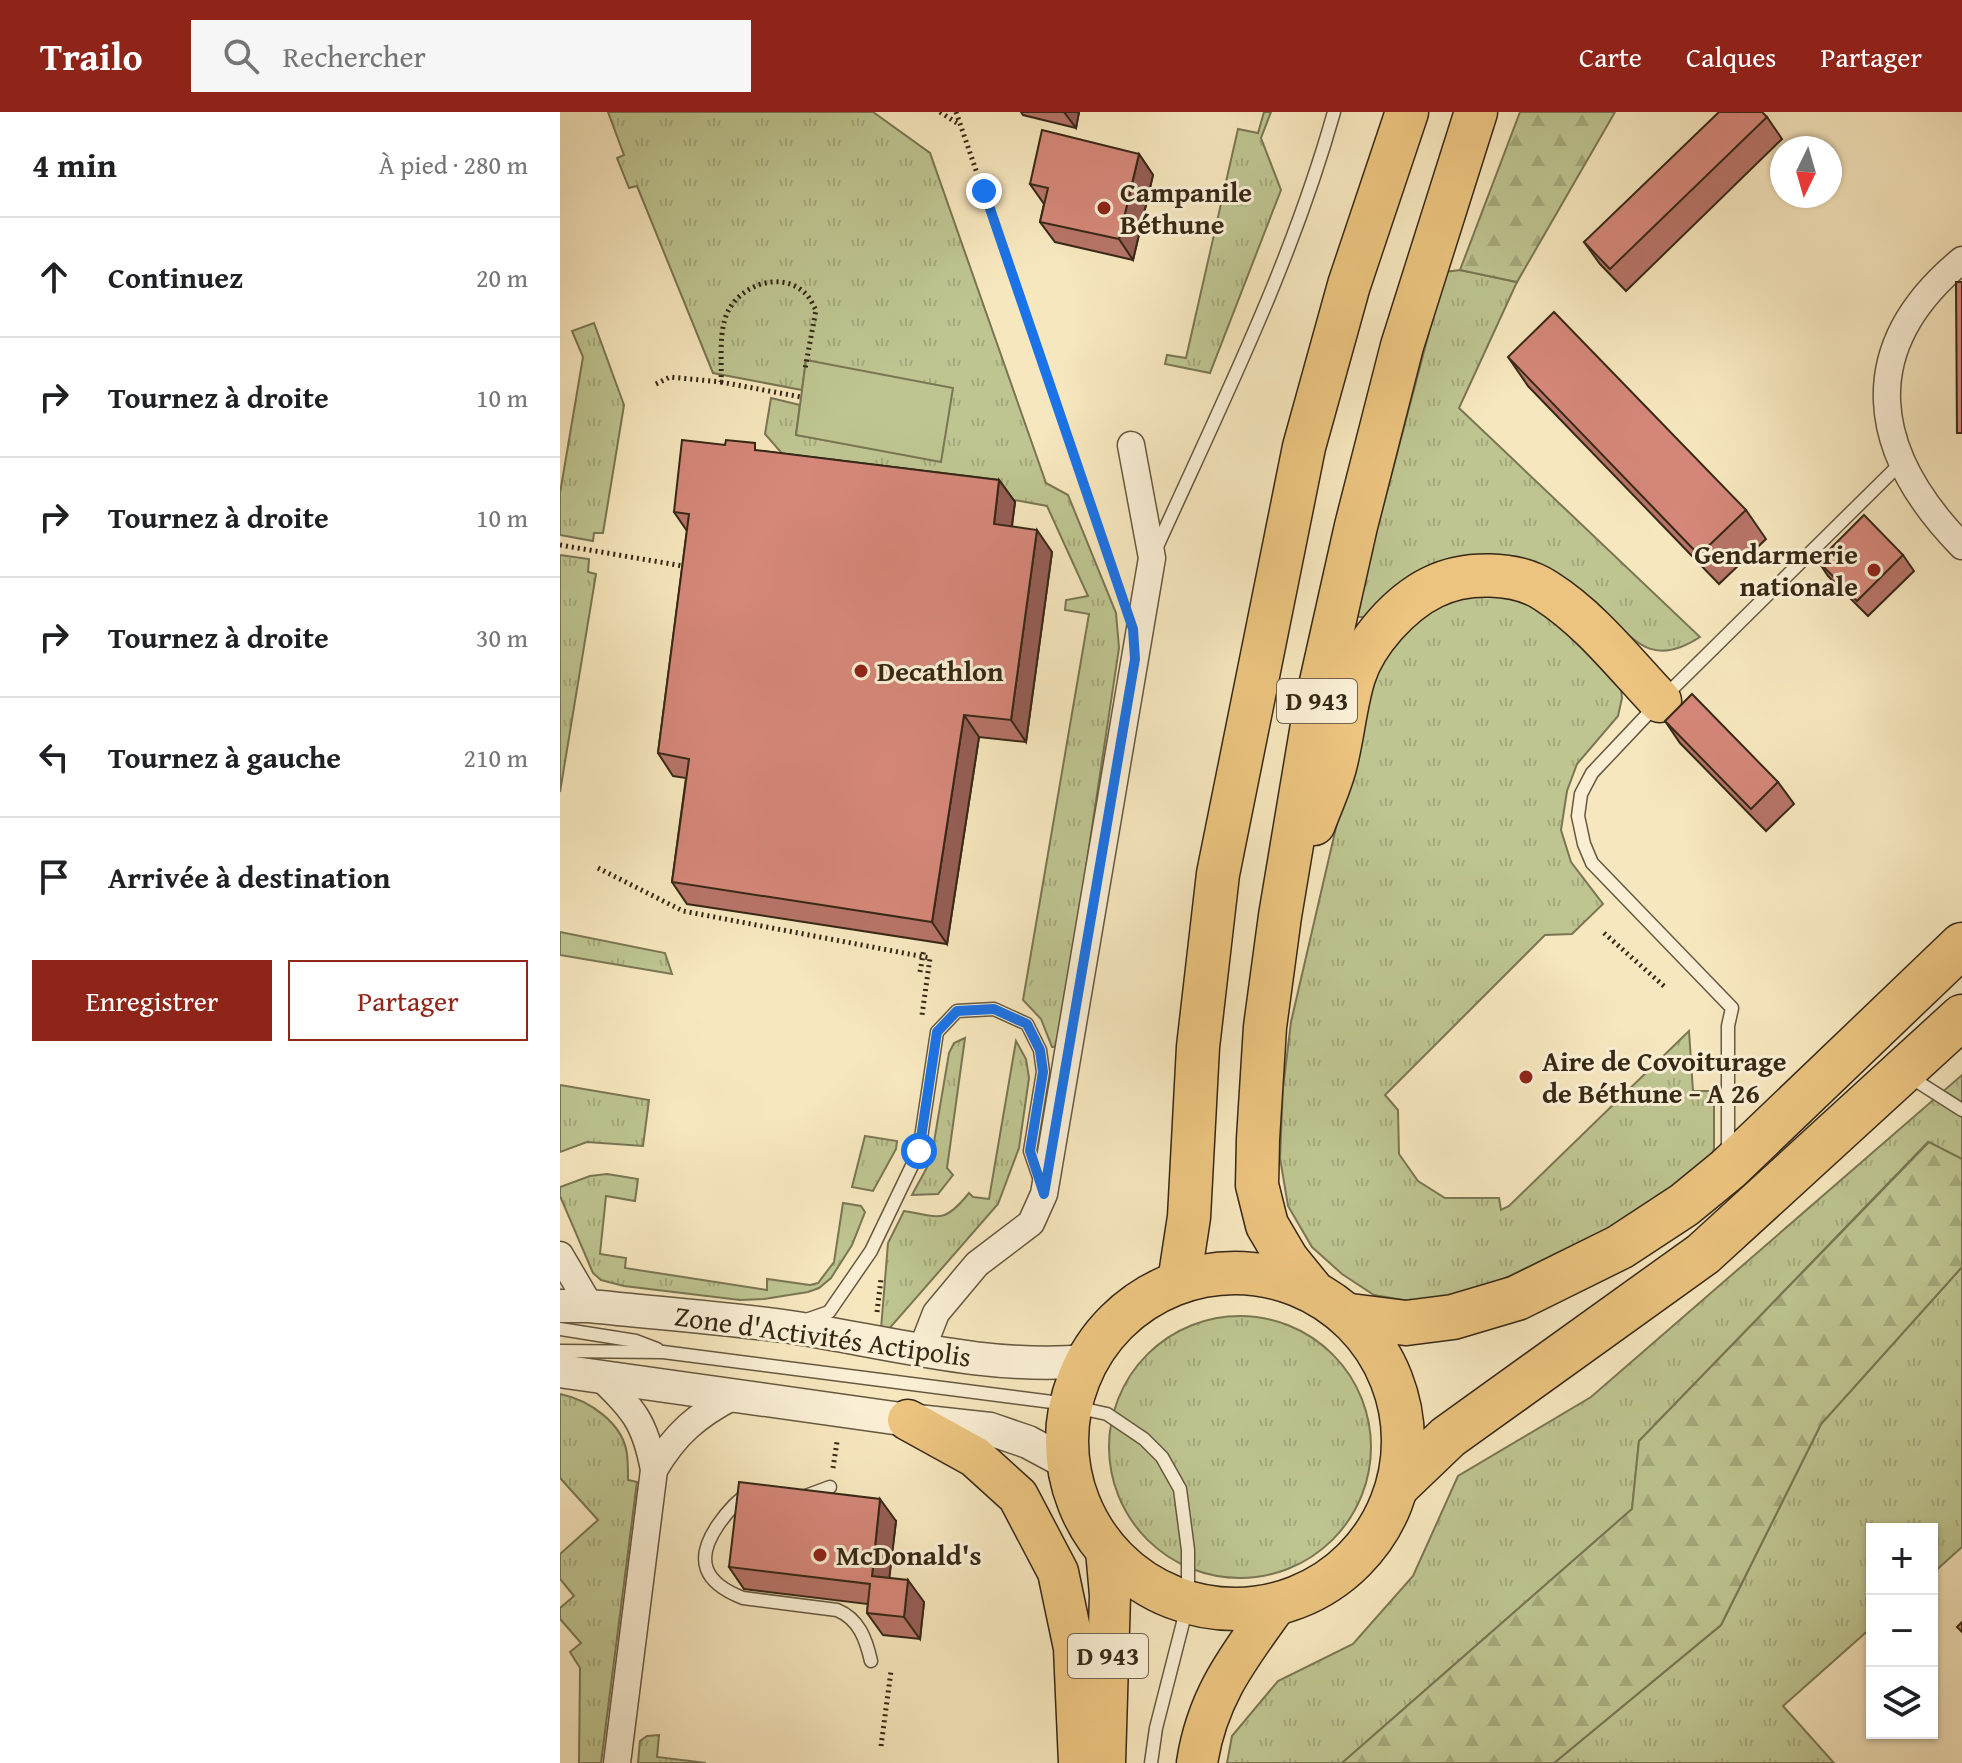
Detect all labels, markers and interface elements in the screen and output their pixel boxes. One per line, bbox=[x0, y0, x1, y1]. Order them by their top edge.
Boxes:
search box bbox=[191, 20, 751, 92]
text: Trailo bbox=[40, 28, 143, 84]
icon: search bbox=[219, 34, 263, 78]
text: Rechercher bbox=[283, 34, 426, 78]
text: Carte bbox=[1579, 36, 1642, 77]
text: Calques bbox=[1686, 36, 1776, 77]
text: Partager bbox=[1820, 36, 1922, 77]
north arrow bbox=[1770, 136, 1842, 208]
text: 4 min bbox=[32, 140, 117, 189]
text: À pied · 280 m bbox=[379, 145, 528, 184]
place label: Campanile Béthune bbox=[1120, 171, 1252, 244]
route end bbox=[966, 173, 1002, 209]
marker: Campanile Béthune bbox=[1095, 199, 1113, 217]
icon: ahead bbox=[32, 255, 76, 299]
text: Continuez bbox=[108, 255, 243, 299]
text: 20 m bbox=[476, 258, 528, 297]
icon: right bbox=[32, 375, 76, 419]
text: Tournez à droite bbox=[108, 375, 329, 419]
text: 10 m bbox=[476, 378, 528, 417]
icon: right bbox=[32, 495, 76, 539]
text: Tournez à droite bbox=[108, 495, 329, 539]
text: 10 m bbox=[476, 498, 528, 537]
place label: Gendarmerie nationale bbox=[1694, 533, 1858, 606]
marker: Gendarmerie nationale bbox=[1865, 561, 1883, 579]
icon: right bbox=[32, 615, 76, 659]
text: Tournez à droite bbox=[108, 615, 329, 659]
text: 30 m bbox=[476, 618, 528, 657]
place label: Decathlon bbox=[877, 650, 1004, 691]
marker: Decathlon bbox=[852, 662, 870, 680]
road number: D 943 bbox=[1277, 679, 1357, 723]
icon: left bbox=[32, 735, 76, 779]
text: Tournez à gauche bbox=[108, 735, 341, 779]
text: 210 m bbox=[463, 738, 528, 777]
icon: arrive bbox=[32, 855, 76, 899]
text: Arrivée à destination bbox=[108, 855, 390, 899]
button: Enregistrer bbox=[32, 960, 272, 1041]
button: Partager bbox=[288, 960, 528, 1041]
place label: Aire de Covoiturage de Béthune − A 26 bbox=[1542, 1040, 1787, 1113]
marker: Aire de Covoiturage de Béthune − A 26 bbox=[1517, 1068, 1535, 1086]
route start bbox=[901, 1133, 937, 1169]
street label: Zone d'Activités Actipolis bbox=[672, 1294, 974, 1377]
map controls bbox=[1866, 1523, 1938, 1739]
button: + bbox=[1866, 1523, 1938, 1595]
place label: McDonald's bbox=[836, 1534, 982, 1575]
marker: McDonald's bbox=[811, 1546, 829, 1564]
button: − bbox=[1866, 1595, 1938, 1667]
road number: D 943 bbox=[1068, 1634, 1148, 1678]
button: layers bbox=[1866, 1667, 1938, 1739]

